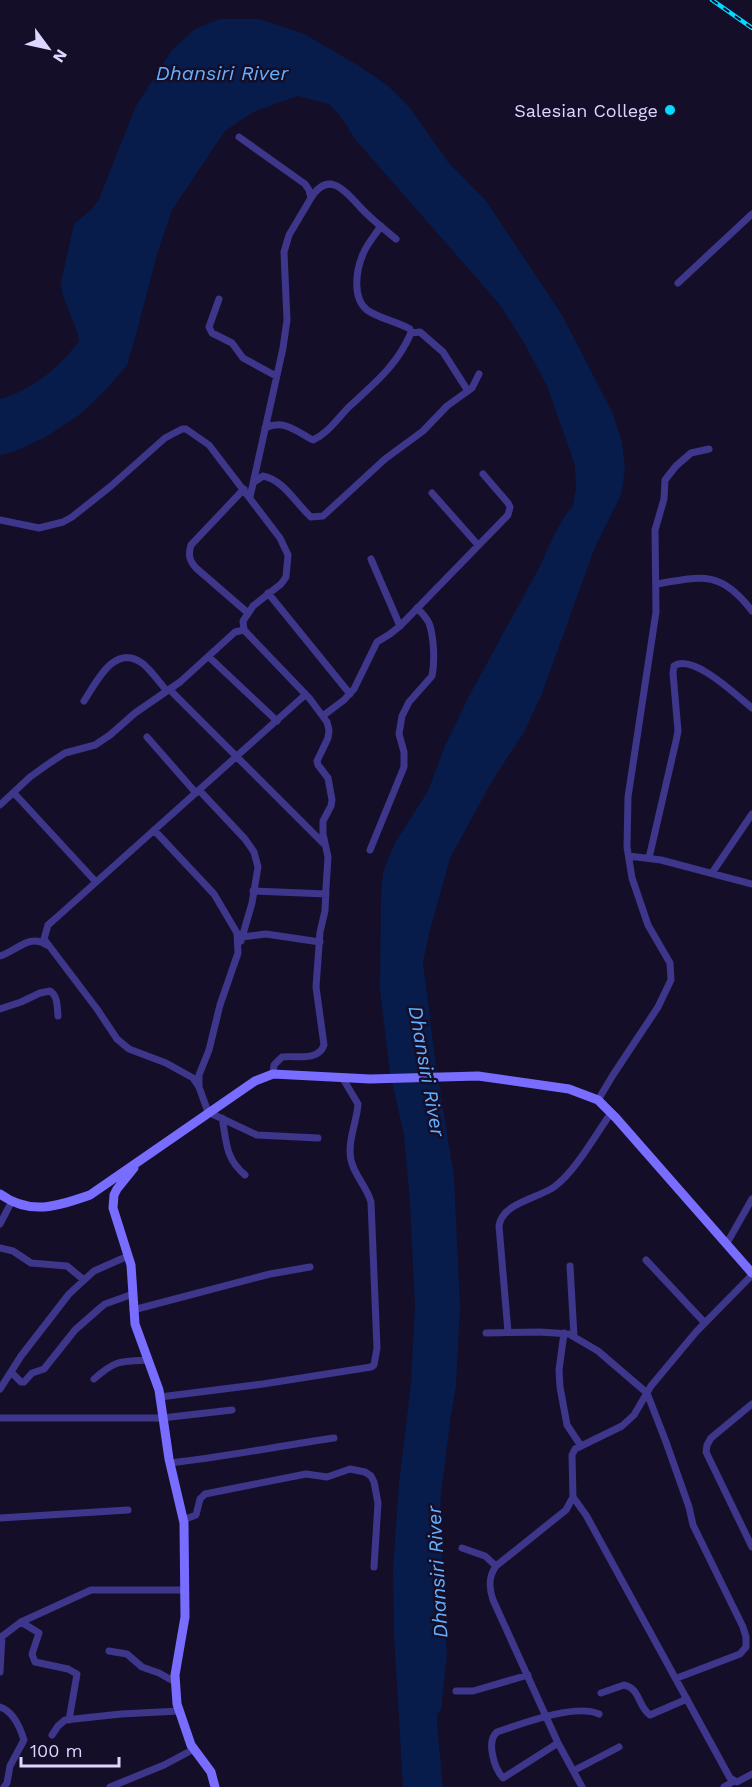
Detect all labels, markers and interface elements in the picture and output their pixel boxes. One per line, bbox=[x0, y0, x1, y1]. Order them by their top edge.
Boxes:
north arrow bbox=[18, 18, 78, 78]
text: N bbox=[49, 46, 71, 66]
water label: Dhansiri River bbox=[156, 61, 289, 85]
place label: Salesian College bbox=[514, 100, 658, 121]
marker: Salesian College bbox=[663, 103, 677, 117]
water label: Dhansiri River bbox=[404, 1004, 451, 1140]
water label: Dhansiri River bbox=[421, 1504, 452, 1639]
scale bar bbox=[21, 1730, 118, 1768]
text: 100 m bbox=[30, 1740, 83, 1761]

